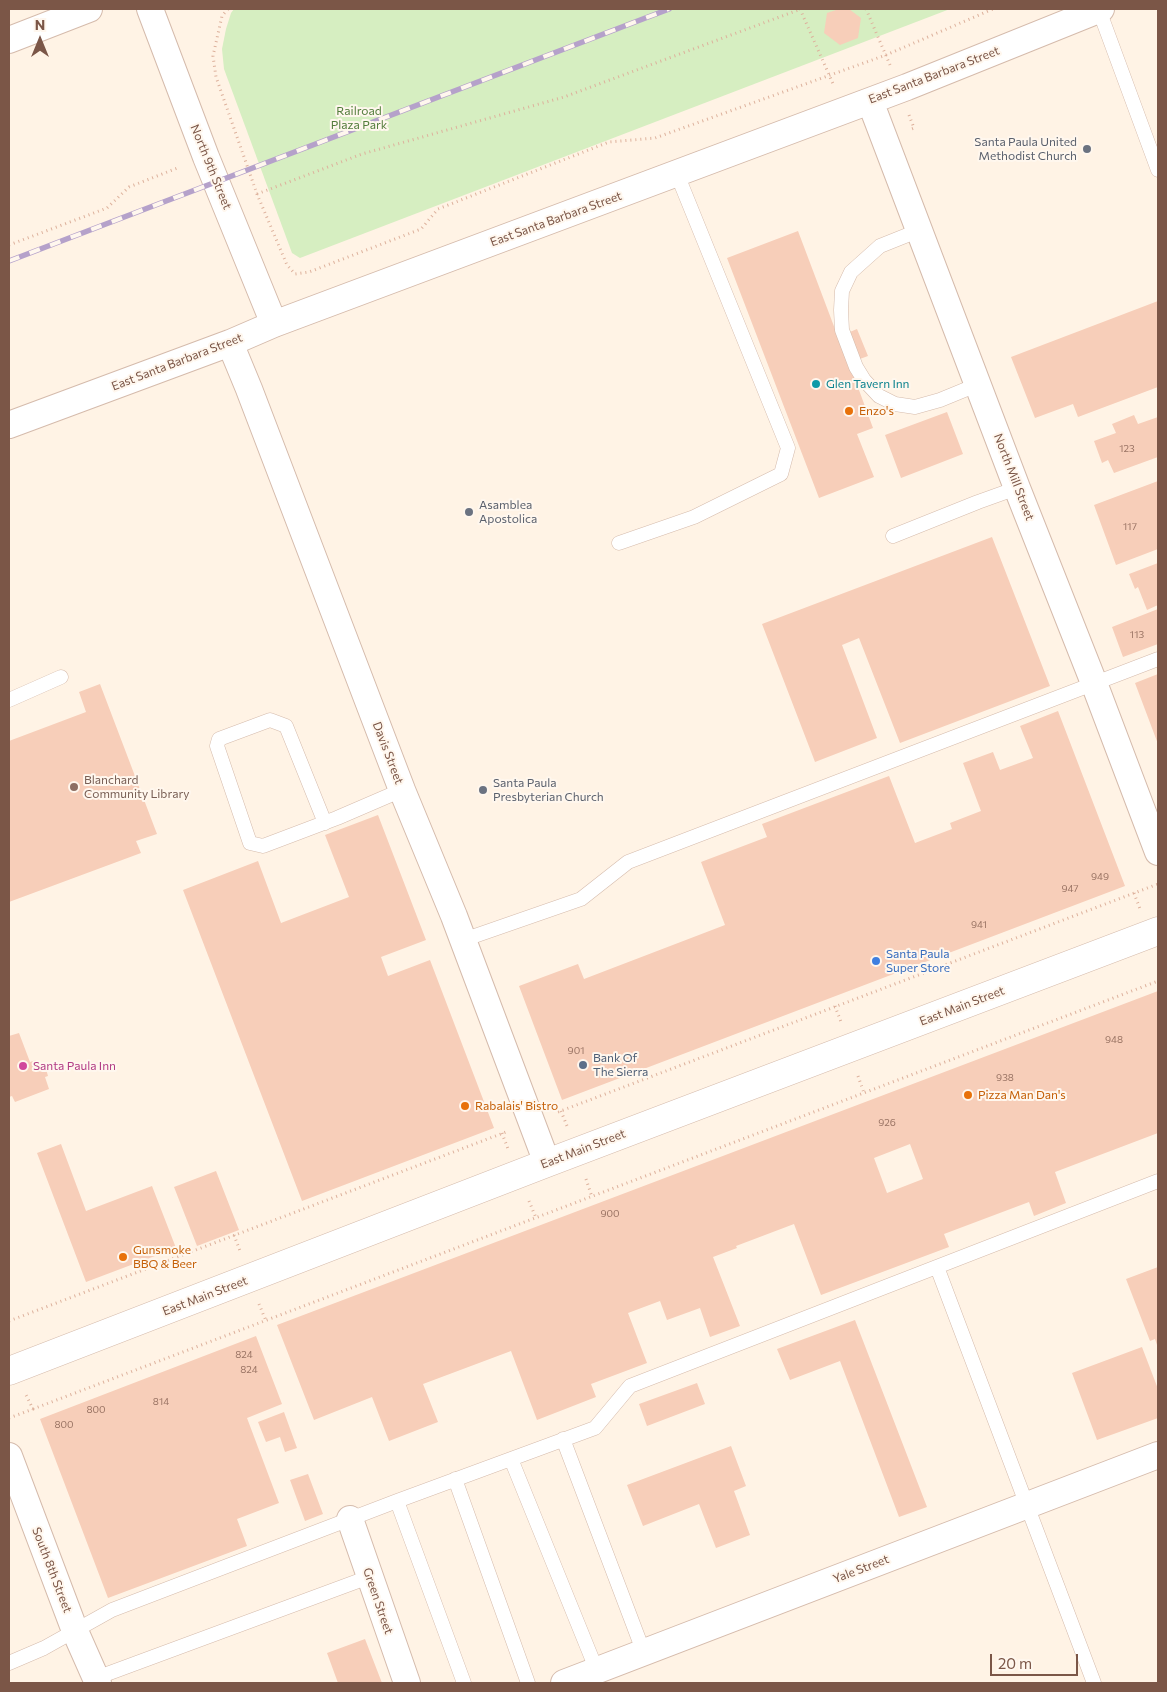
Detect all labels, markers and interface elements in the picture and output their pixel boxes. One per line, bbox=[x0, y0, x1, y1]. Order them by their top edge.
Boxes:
north arrow bbox=[15, 15, 65, 65]
text: N bbox=[35, 16, 45, 33]
street label: East Santa Barbara Street bbox=[866, 43, 1002, 107]
park label: Railroad Plaza Park bbox=[331, 104, 387, 132]
street label: North 9th Street bbox=[187, 122, 235, 212]
place label: Santa Paula United Methodist Church bbox=[974, 135, 1077, 163]
marker: Santa Paula United Methodist Church bbox=[1081, 143, 1093, 155]
street label: East Santa Barbara Street bbox=[488, 188, 624, 250]
street label: East Santa Barbara Street bbox=[109, 330, 245, 394]
place label: Glen Tavern Inn bbox=[826, 377, 909, 391]
marker: Glen Tavern Inn bbox=[810, 378, 822, 390]
place label: Enzo's bbox=[859, 404, 894, 418]
marker: Enzo's bbox=[843, 405, 855, 417]
street label: North Mill Street bbox=[991, 431, 1037, 523]
house number: 123 bbox=[1119, 443, 1135, 455]
place label: Asamblea Apostolica bbox=[479, 498, 537, 526]
marker: Asamblea Apostolica bbox=[463, 506, 475, 518]
house number: 117 bbox=[1123, 521, 1137, 533]
house number: 113 bbox=[1130, 629, 1144, 641]
street label: Davis Street bbox=[369, 720, 407, 786]
place label: Blanchard Community Library bbox=[84, 773, 189, 801]
place label: Santa Paula Presbyterian Church bbox=[493, 776, 604, 804]
marker: Blanchard Community Library bbox=[68, 781, 80, 793]
marker: Santa Paula Presbyterian Church bbox=[477, 784, 489, 796]
house number: 949 bbox=[1091, 871, 1109, 883]
house number: 947 bbox=[1061, 883, 1079, 895]
house number: 941 bbox=[971, 919, 987, 931]
place label: Santa Paula Super Store bbox=[886, 947, 950, 975]
marker: Santa Paula Super Store bbox=[870, 955, 882, 967]
street label: East Main Street bbox=[917, 983, 1007, 1029]
house number: 948 bbox=[1105, 1034, 1123, 1046]
house number: 901 bbox=[568, 1045, 584, 1057]
place label: Bank Of The Sierra bbox=[593, 1051, 648, 1079]
place label: Santa Paula Inn bbox=[33, 1059, 116, 1073]
marker: Bank Of The Sierra bbox=[577, 1059, 589, 1071]
marker: Santa Paula Inn bbox=[17, 1060, 29, 1072]
house number: 938 bbox=[996, 1072, 1014, 1084]
place label: Pizza Man Dan's bbox=[978, 1088, 1066, 1102]
marker: Pizza Man Dan's bbox=[962, 1089, 974, 1101]
place label: Rabalais' Bistro bbox=[475, 1099, 558, 1113]
marker: Rabalais' Bistro bbox=[459, 1100, 471, 1112]
house number: 926 bbox=[878, 1117, 896, 1129]
street label: East Main Street bbox=[538, 1126, 628, 1172]
house number: 900 bbox=[600, 1208, 620, 1220]
place label: Gunsmoke BBQ & Beer bbox=[133, 1243, 197, 1271]
marker: Gunsmoke BBQ & Beer bbox=[117, 1251, 129, 1263]
street label: East Main Street bbox=[160, 1273, 250, 1319]
house number: 824 bbox=[235, 1349, 253, 1361]
house number: 824 bbox=[240, 1364, 258, 1376]
house number: 814 bbox=[153, 1396, 169, 1408]
house number: 800 bbox=[86, 1404, 106, 1416]
house number: 800 bbox=[54, 1419, 74, 1431]
street label: South 8th Street bbox=[29, 1525, 75, 1615]
street label: Yale Street bbox=[831, 1552, 891, 1586]
street label: Green Street bbox=[360, 1566, 396, 1636]
scale bar bbox=[992, 1644, 1080, 1676]
text: 20 m bbox=[998, 1654, 1032, 1672]

